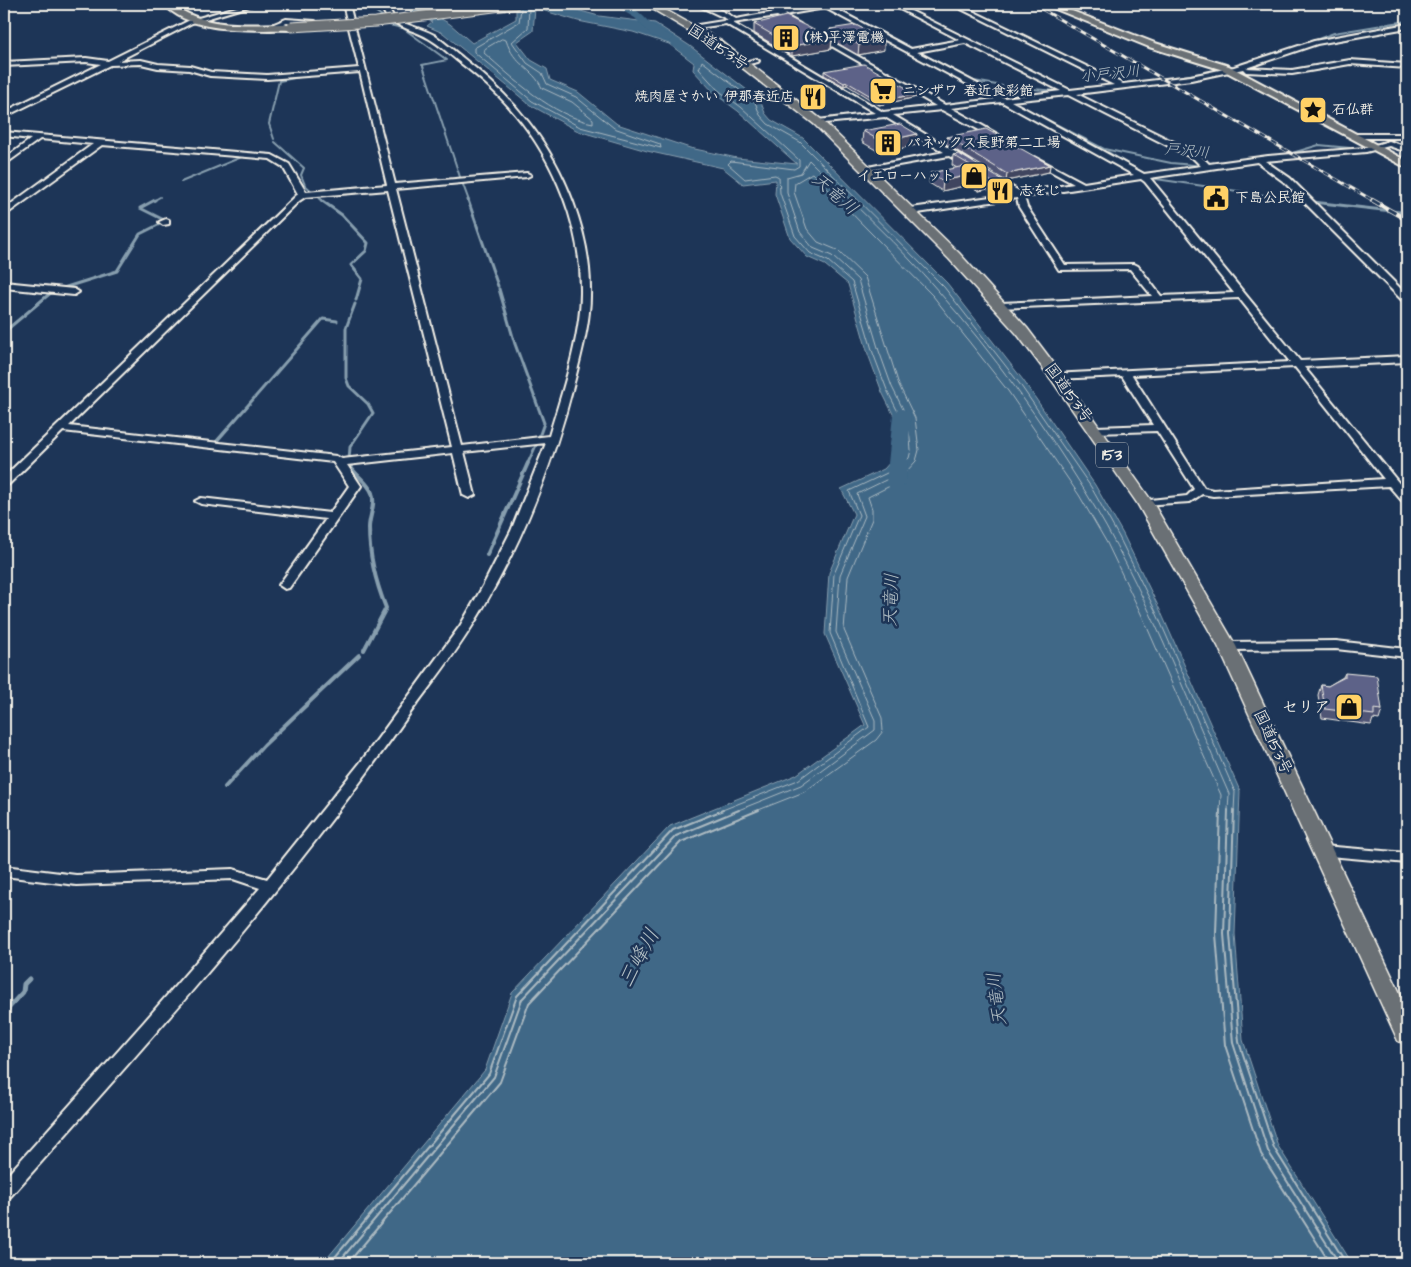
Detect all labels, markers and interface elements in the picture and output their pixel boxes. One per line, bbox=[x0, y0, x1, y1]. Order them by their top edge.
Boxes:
street label: 国道153号 bbox=[683, 18, 753, 76]
building icon: (株)平澤電機 bbox=[771, 23, 801, 53]
place label: (株)平澤電機 bbox=[804, 28, 884, 48]
water label: 小戸沢川 bbox=[1079, 60, 1141, 88]
supermarket icon: ニシザワ 春近食彩館 bbox=[868, 76, 898, 106]
place label: ニシザワ 春近食彩館 bbox=[902, 81, 1034, 101]
restaurant icon: 焼肉屋さかい 伊那春近店 bbox=[798, 82, 828, 112]
place label: 焼肉屋さかい 伊那春近店 bbox=[634, 87, 794, 107]
place icon: 石仏群 bbox=[1298, 95, 1328, 125]
place label: 石仏群 bbox=[1332, 100, 1374, 120]
building icon: パネックス長野第二工場 bbox=[873, 128, 903, 158]
place label: パネックス長野第二工場 bbox=[907, 133, 1060, 153]
water label: 戸沢川 bbox=[1164, 139, 1210, 163]
shop icon: イエローハット bbox=[959, 161, 989, 191]
place label: イエローハット bbox=[857, 166, 955, 186]
water label: 天竜川 bbox=[806, 167, 864, 221]
restaurant icon: 志をじ bbox=[985, 176, 1015, 206]
place label: 志をじ bbox=[1019, 181, 1061, 201]
public building icon: 下島公民館 bbox=[1201, 183, 1231, 213]
place label: 下島公民館 bbox=[1235, 188, 1305, 208]
street label: 国道153号 bbox=[1040, 358, 1098, 428]
road number: 153 bbox=[1096, 442, 1128, 468]
water label: 天竜川 bbox=[878, 573, 904, 627]
shop icon: セリア bbox=[1334, 692, 1364, 722]
place label: セリア bbox=[1282, 696, 1330, 718]
street label: 国道153号 bbox=[1248, 706, 1298, 778]
water label: 三峰川 bbox=[611, 923, 667, 993]
water label: 天竜川 bbox=[981, 971, 1013, 1027]

